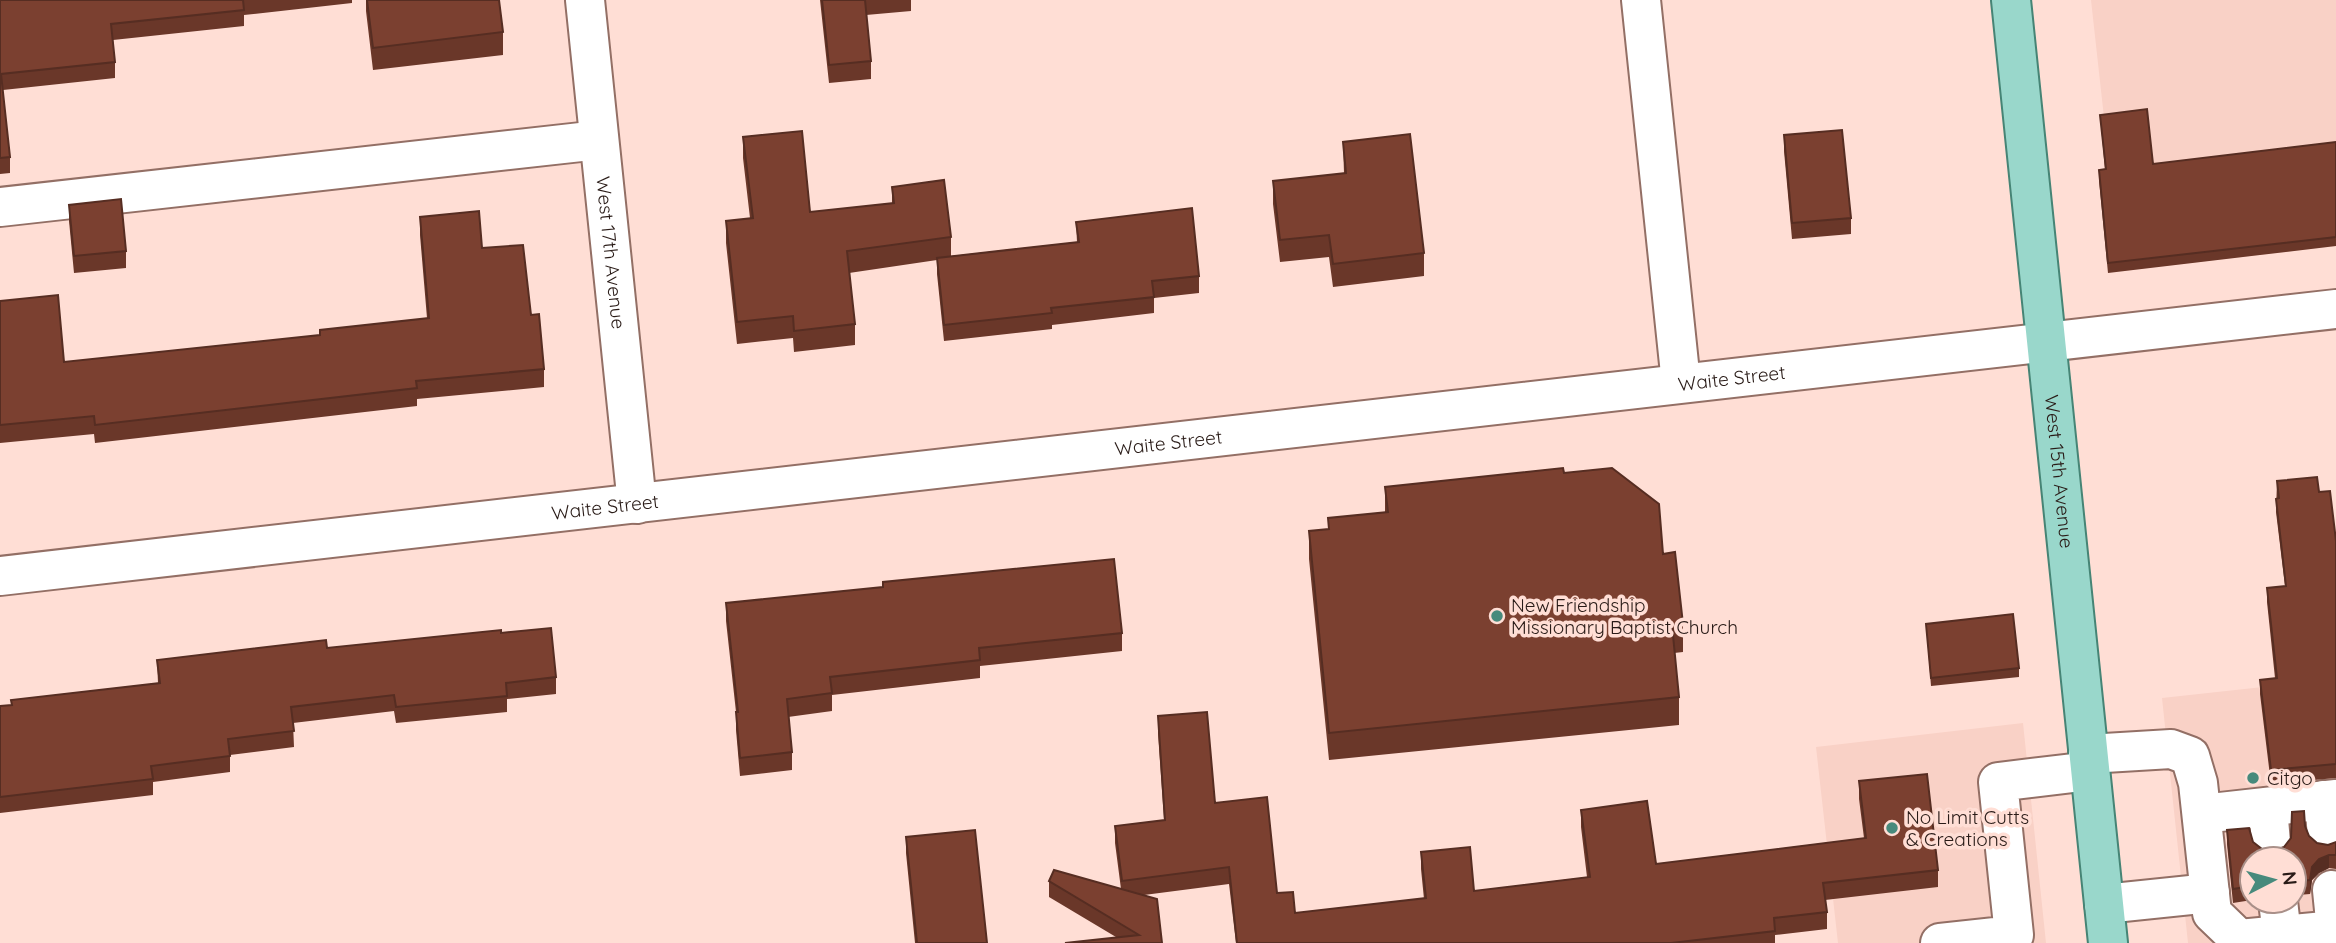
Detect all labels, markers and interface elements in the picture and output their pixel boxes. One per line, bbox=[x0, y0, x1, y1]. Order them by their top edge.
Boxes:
street label: West 17th Avenue bbox=[591, 175, 631, 330]
street label: Waite Street bbox=[1677, 360, 1787, 396]
street label: West 15th Avenue bbox=[2040, 394, 2079, 549]
street label: Waite Street bbox=[1113, 424, 1223, 461]
street label: Waite Street bbox=[550, 489, 660, 525]
place label: New Friendship Missionary Baptist Church bbox=[1511, 593, 1738, 639]
marker: New Friendship Missionary Baptist Church bbox=[1489, 608, 1505, 624]
place label: Citgo bbox=[2267, 766, 2313, 790]
marker: Citgo bbox=[2245, 770, 2261, 786]
place label: No Limit Cutts & Creations bbox=[1906, 805, 2029, 851]
marker: No Limit Cutts & Creations bbox=[1884, 820, 1900, 836]
north arrow bbox=[2238, 845, 2308, 915]
text: N bbox=[2277, 870, 2303, 886]

